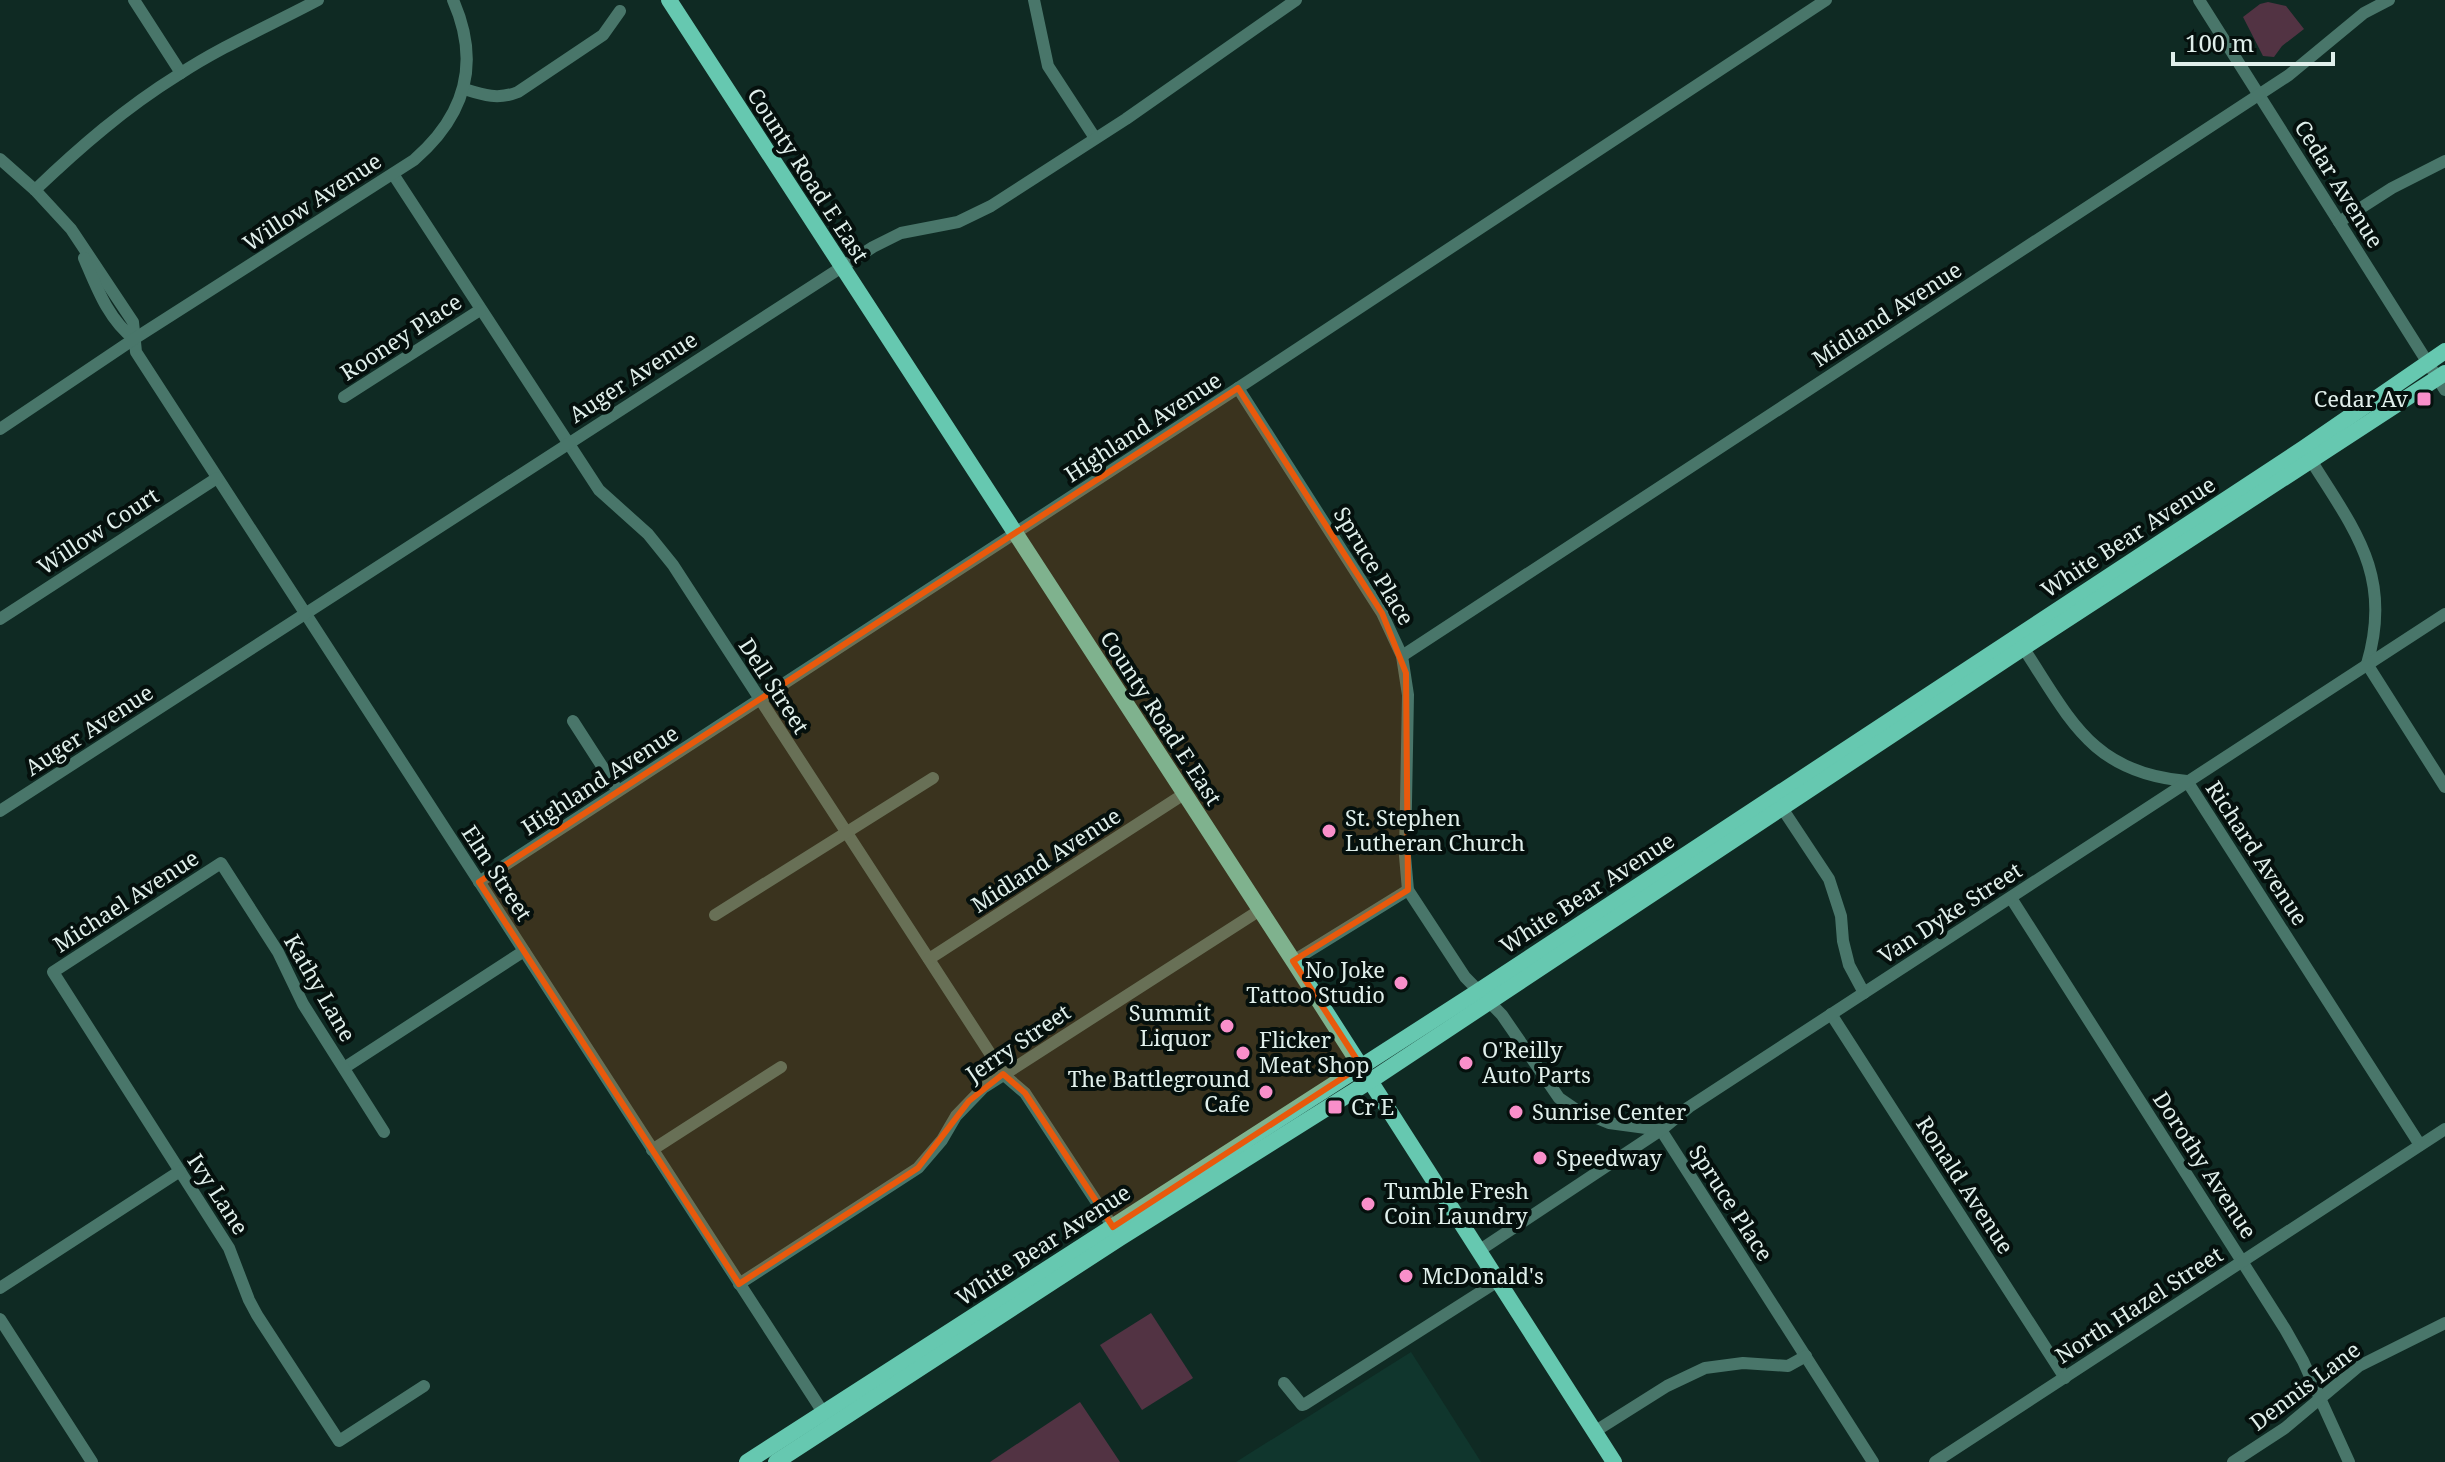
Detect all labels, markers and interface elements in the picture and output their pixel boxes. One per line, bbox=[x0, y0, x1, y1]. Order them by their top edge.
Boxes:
scale bar bbox=[2173, 16, 2333, 66]
text: 100 m bbox=[2185, 26, 2254, 59]
street label: County Road E East bbox=[741, 82, 877, 268]
street label: Cedar Avenue bbox=[2288, 114, 2391, 253]
street label: Willow Avenue bbox=[236, 145, 387, 257]
street label: Midland Avenue bbox=[1806, 254, 1967, 373]
street label: Rooney Place bbox=[334, 286, 467, 387]
street label: Auger Avenue bbox=[562, 323, 702, 429]
street label: Highland Avenue bbox=[1058, 364, 1227, 488]
place label: Cedar Av bbox=[2314, 383, 2408, 413]
marker: Cedar Av bbox=[2415, 390, 2433, 408]
street label: White Bear Avenue bbox=[2034, 468, 2221, 604]
street label: Willow Court bbox=[31, 479, 164, 581]
street label: Spruce Place bbox=[1328, 501, 1422, 630]
street label: County Road E East bbox=[1094, 625, 1230, 811]
street label: Dell Street bbox=[733, 632, 817, 739]
street label: Auger Avenue bbox=[18, 676, 158, 782]
street label: Highland Avenue bbox=[515, 717, 684, 841]
street label: Richard Avenue bbox=[2200, 774, 2316, 931]
street label: Midland Avenue bbox=[965, 800, 1126, 919]
place label: St. Stephen Lutheran Church bbox=[1345, 802, 1525, 857]
street label: Elm Street bbox=[456, 819, 540, 926]
marker: St. Stephen Lutheran Church bbox=[1320, 822, 1338, 840]
street label: White Bear Avenue bbox=[1493, 824, 1680, 960]
street label: Michael Avenue bbox=[47, 842, 204, 958]
street label: Van Dyke Street bbox=[1872, 854, 2027, 970]
street label: Kathy Lane bbox=[278, 928, 364, 1047]
place label: No Joke Tattoo Studio bbox=[1246, 954, 1385, 1009]
marker: No Joke Tattoo Studio bbox=[1392, 974, 1410, 992]
street label: Jerry Street bbox=[959, 996, 1076, 1089]
place label: Summit Liquor bbox=[1129, 997, 1212, 1052]
marker: Summit Liquor bbox=[1218, 1017, 1236, 1035]
place label: Flicker Meat Shop bbox=[1259, 1024, 1369, 1079]
place label: O'Reilly Auto Parts bbox=[1482, 1034, 1591, 1089]
marker: Flicker Meat Shop bbox=[1234, 1044, 1252, 1062]
marker: O'Reilly Auto Parts bbox=[1457, 1054, 1475, 1072]
place label: The Battleground Cafe bbox=[1068, 1063, 1250, 1118]
marker: The Battleground Cafe bbox=[1257, 1083, 1275, 1101]
street label: Dorothy Avenue bbox=[2147, 1085, 2265, 1244]
place label: Cr E bbox=[1351, 1091, 1394, 1121]
place label: Sunrise Center bbox=[1532, 1096, 1687, 1126]
marker: Cr E bbox=[1326, 1098, 1344, 1116]
marker: Sunrise Center bbox=[1507, 1103, 1525, 1121]
street label: Ronald Avenue bbox=[1910, 1110, 2022, 1259]
street label: Spruce Place bbox=[1683, 1138, 1781, 1266]
place label: Speedway bbox=[1556, 1142, 1662, 1172]
street label: Ivy Lane bbox=[181, 1147, 256, 1240]
marker: Speedway bbox=[1531, 1149, 1549, 1167]
place label: Tumble Fresh Coin Laundry bbox=[1384, 1175, 1529, 1230]
street label: White Bear Avenue bbox=[949, 1176, 1136, 1312]
marker: Tumble Fresh Coin Laundry bbox=[1359, 1195, 1377, 1213]
street label: North Hazel Street bbox=[2049, 1239, 2228, 1370]
place label: McDonald's bbox=[1422, 1260, 1544, 1290]
marker: McDonald's bbox=[1397, 1267, 1415, 1285]
street label: Dennis Lane bbox=[2243, 1334, 2366, 1437]

